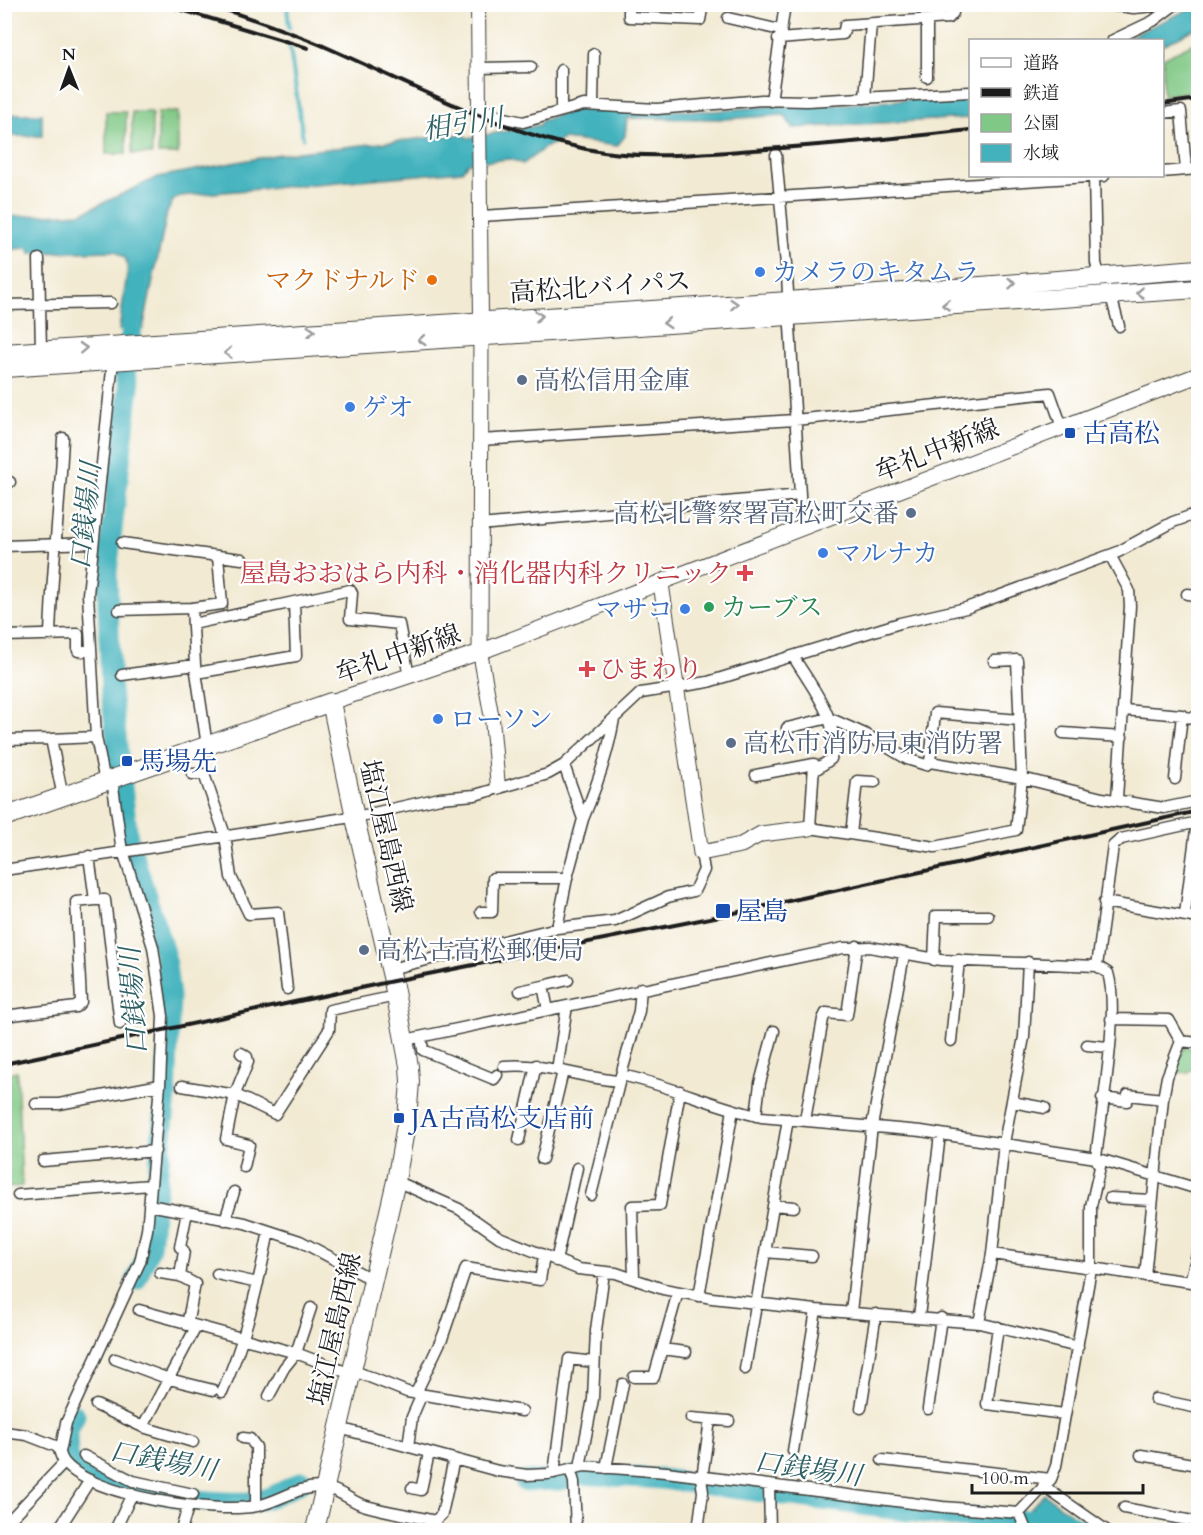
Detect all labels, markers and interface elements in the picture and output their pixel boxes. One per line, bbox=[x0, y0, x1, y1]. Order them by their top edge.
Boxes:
north arrow bbox=[39, 39, 99, 99]
legend bbox=[969, 39, 1164, 177]
text: N bbox=[62, 44, 76, 66]
text: 道路 bbox=[1023, 51, 1059, 76]
text: 鉄道 bbox=[1023, 81, 1059, 106]
water label: 相引川 bbox=[420, 99, 509, 149]
text: 公園 bbox=[1023, 111, 1059, 136]
text: 水域 bbox=[1023, 141, 1059, 166]
place label: カメラのキタムラ bbox=[772, 255, 980, 290]
place label: マクドナルド bbox=[265, 263, 420, 298]
street label: 高松北バイパス bbox=[508, 263, 692, 311]
marker: カメラのキタムラ bbox=[753, 265, 767, 279]
marker: マクドナルド bbox=[425, 273, 439, 287]
one-way arrow bbox=[1007, 277, 1016, 290]
one-way arrow bbox=[1136, 286, 1145, 299]
one-way arrow bbox=[729, 298, 738, 311]
one-way arrow bbox=[941, 298, 950, 311]
one-way arrow bbox=[535, 310, 544, 323]
one-way arrow bbox=[663, 316, 672, 329]
one-way arrow bbox=[306, 325, 315, 338]
one-way arrow bbox=[418, 333, 427, 346]
one-way arrow bbox=[79, 341, 88, 354]
one-way arrow bbox=[223, 346, 232, 359]
place label: 高松信用金庫 bbox=[534, 363, 690, 398]
marker: 高松信用金庫 bbox=[515, 373, 529, 387]
place label: ゲオ bbox=[362, 390, 413, 425]
marker: ゲオ bbox=[343, 400, 357, 414]
street label: 牟礼中新線 bbox=[870, 410, 1004, 490]
place label: 古高松 bbox=[1082, 416, 1160, 451]
marker: 古高松 bbox=[1063, 426, 1077, 440]
water label: 口銭場川 bbox=[62, 457, 110, 572]
place label: 高松北警察署高松町交番 bbox=[613, 496, 899, 531]
marker: 高松北警察署高松町交番 bbox=[904, 506, 918, 520]
place label: マルナカ bbox=[835, 536, 938, 571]
marker: マルナカ bbox=[816, 546, 830, 560]
place label: 屋島おおはら内科・消化器内科クリニック bbox=[240, 556, 732, 591]
marker: 屋島おおはら内科・消化器内科クリニック bbox=[736, 564, 754, 582]
place label: カーブス bbox=[721, 590, 823, 625]
place label: マサコ bbox=[596, 592, 673, 627]
marker: カーブス bbox=[702, 600, 716, 614]
marker: マサコ bbox=[678, 602, 692, 616]
street label: 牟礼中新線 bbox=[331, 616, 465, 692]
place label: ひまわり bbox=[599, 652, 703, 687]
marker: ひまわり bbox=[580, 662, 594, 676]
place label: ローソン bbox=[450, 702, 553, 737]
marker: ローソン bbox=[431, 712, 445, 726]
place label: 高松市消防局東消防署 bbox=[743, 726, 1003, 761]
marker: 高松市消防局東消防署 bbox=[724, 736, 738, 750]
place label: 馬場先 bbox=[139, 744, 217, 779]
marker: 馬場先 bbox=[120, 754, 134, 768]
street label: 塩江屋島西線 bbox=[351, 756, 421, 916]
place label: 屋島 bbox=[736, 894, 788, 929]
marker: 屋島 bbox=[714, 902, 732, 920]
place label: 高松古高松郵便局 bbox=[376, 933, 584, 968]
water label: 口銭場川 bbox=[112, 943, 156, 1056]
marker: 高松古高松郵便局 bbox=[357, 943, 371, 957]
place label: JA古高松支店前 bbox=[407, 1101, 594, 1136]
marker: JA古高松支店前 bbox=[392, 1111, 406, 1125]
street label: 塩江屋島西線 bbox=[300, 1249, 370, 1409]
water label: 口銭場川 bbox=[106, 1433, 222, 1490]
water label: 口銭場川 bbox=[752, 1443, 867, 1495]
scale bar bbox=[972, 1457, 1143, 1495]
text: 100 m bbox=[981, 1466, 1029, 1491]

